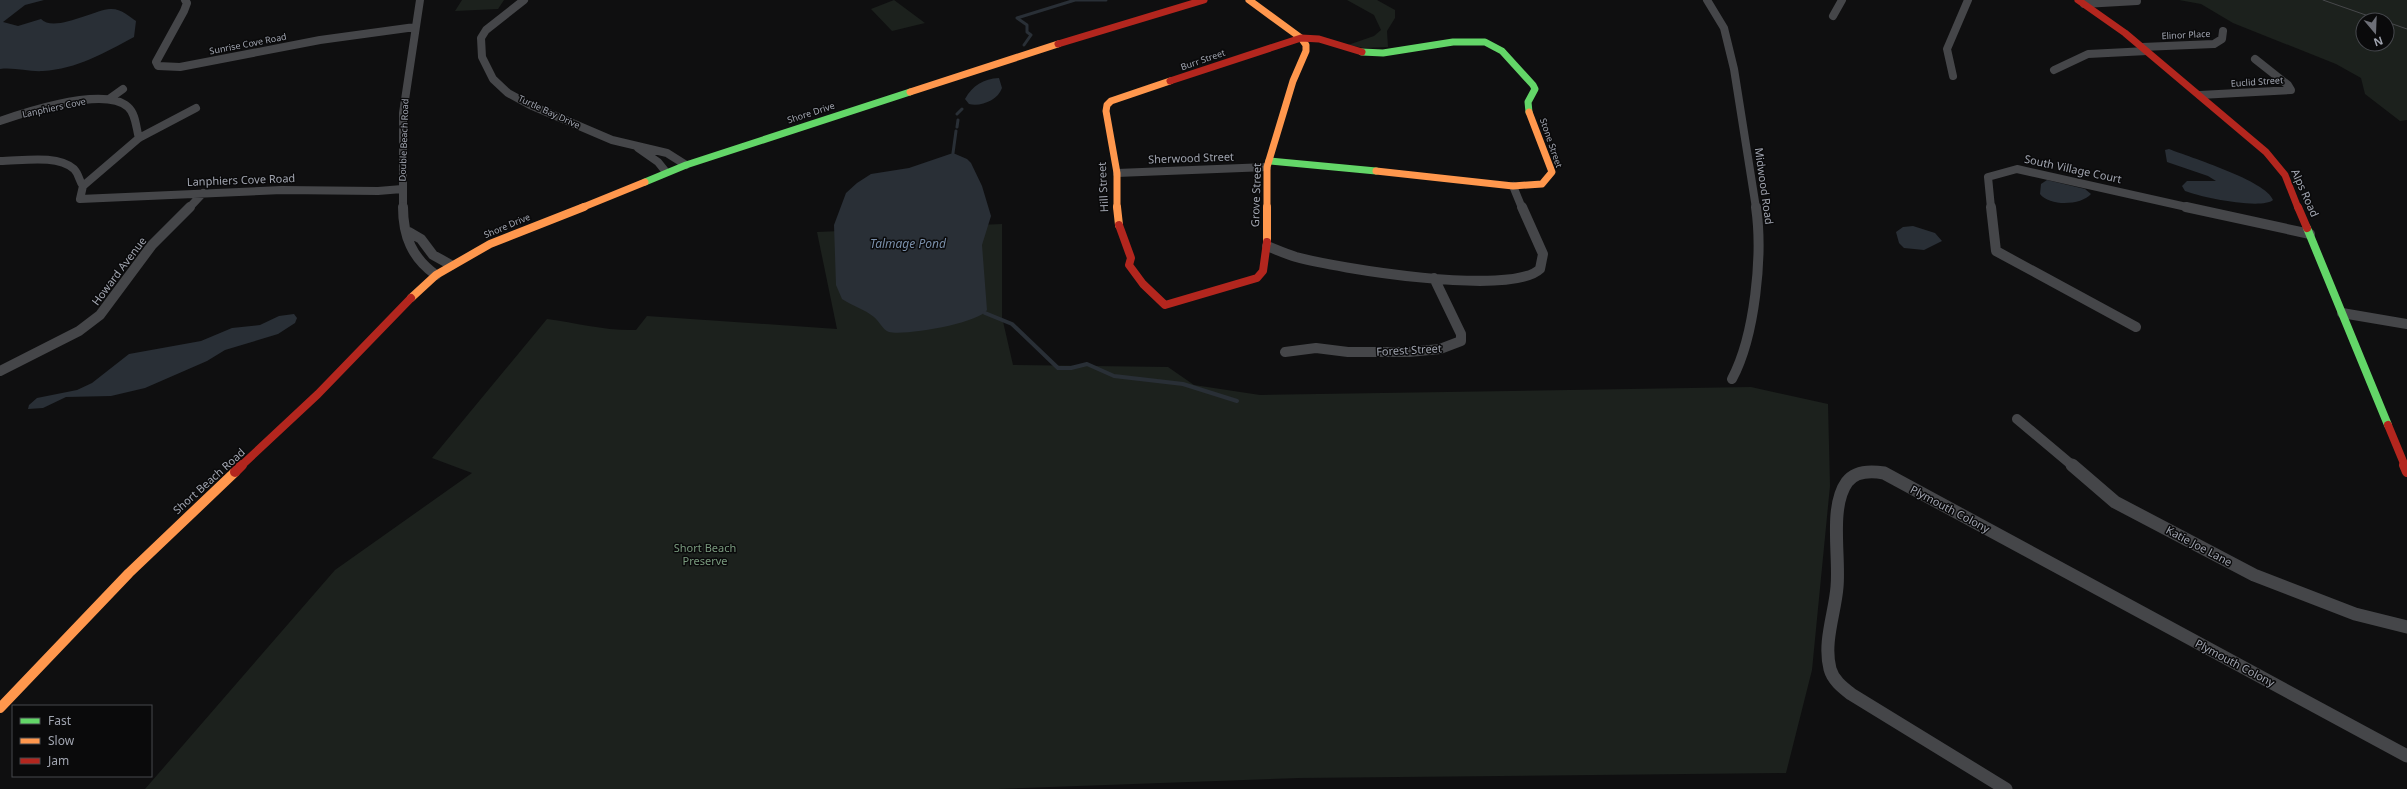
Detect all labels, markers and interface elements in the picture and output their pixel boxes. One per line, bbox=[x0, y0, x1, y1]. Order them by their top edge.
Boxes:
north arrow bbox=[2355, 12, 2395, 52]
street label: Elinor Place bbox=[2161, 27, 2211, 42]
street label: Sunrise Cove Road bbox=[208, 30, 288, 57]
text: N bbox=[2372, 33, 2385, 50]
street label: Burr Street bbox=[1179, 46, 1228, 73]
street label: Euclid Street bbox=[2230, 73, 2284, 90]
street label: Turtle Bay Drive bbox=[516, 92, 582, 132]
street label: Lanphiers Cove bbox=[21, 94, 87, 121]
street label: Double Beach Road bbox=[396, 98, 411, 182]
street label: Shore Drive bbox=[785, 99, 836, 126]
street label: Stone Street bbox=[1537, 116, 1566, 170]
street label: Midwood Road bbox=[1752, 146, 1777, 225]
street label: Sherwood Street bbox=[1148, 149, 1234, 166]
street label: South Village Court bbox=[2023, 151, 2123, 186]
street label: Hill Street bbox=[1094, 162, 1111, 213]
street label: Grove Street bbox=[1247, 163, 1264, 227]
street label: Alps Road bbox=[2288, 166, 2323, 219]
street label: Lanphiers Cove Road bbox=[187, 170, 295, 189]
street label: Shore Drive bbox=[482, 210, 532, 241]
street label: Howard Avenue bbox=[88, 233, 149, 308]
water label: Talmage Pond bbox=[870, 235, 947, 252]
street label: Forest Street bbox=[1376, 340, 1442, 359]
street label: Short Beach Road bbox=[170, 444, 248, 517]
street label: Plymouth Colony bbox=[1908, 481, 1993, 536]
street label: Katie Joe Lane bbox=[2164, 522, 2235, 569]
park label: Short Beach Preserve bbox=[674, 540, 736, 568]
street label: Plymouth Colony bbox=[2193, 635, 2278, 690]
legend bbox=[12, 705, 152, 777]
text: Fast bbox=[48, 712, 72, 729]
text: Slow bbox=[48, 732, 75, 749]
text: Jam bbox=[47, 752, 69, 769]

